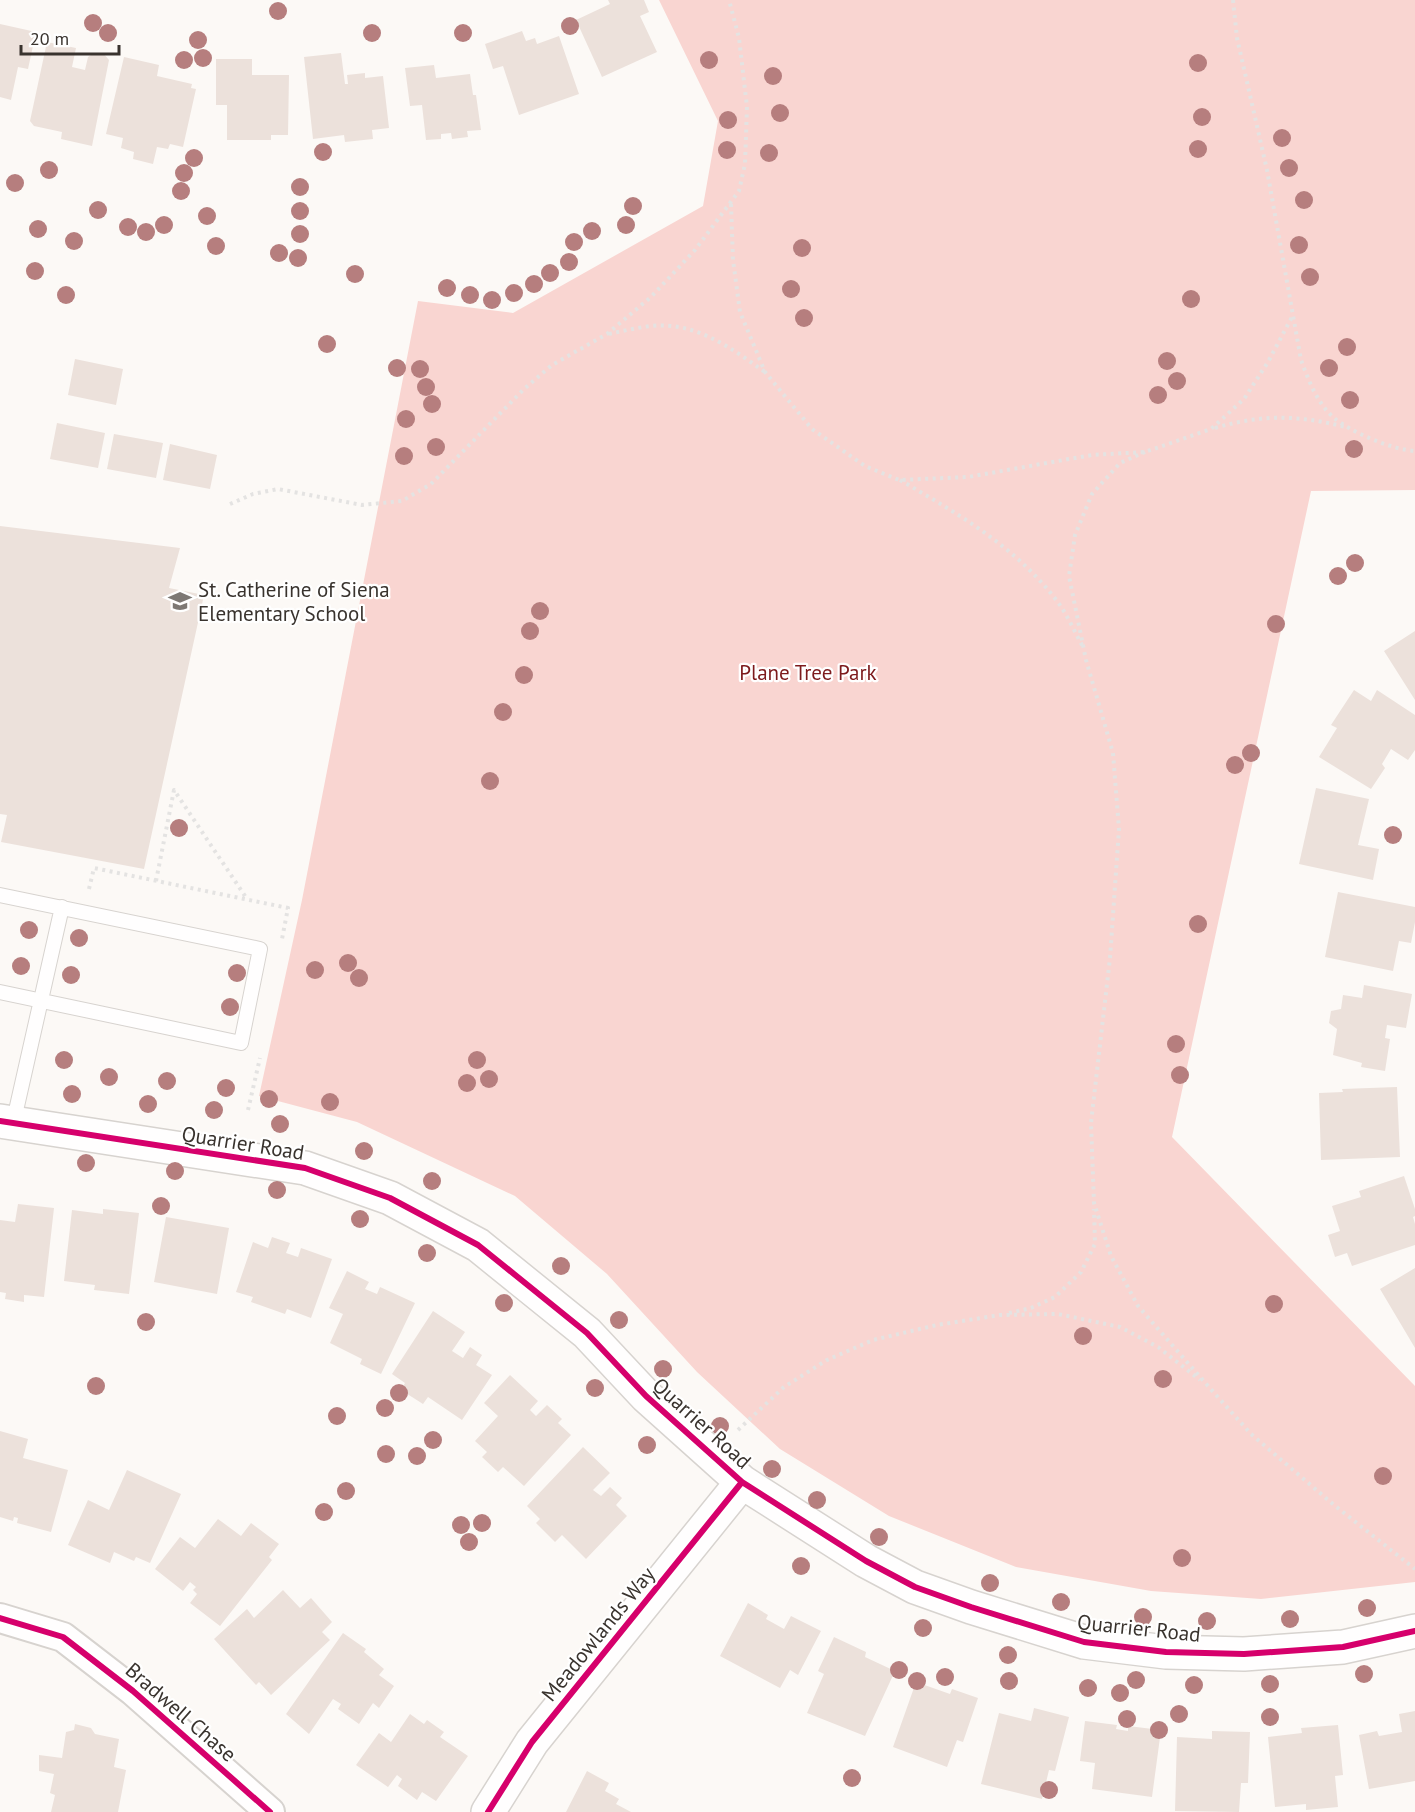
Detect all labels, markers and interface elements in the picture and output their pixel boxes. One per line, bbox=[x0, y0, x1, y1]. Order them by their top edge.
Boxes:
scale bar bbox=[21, 18, 118, 56]
text: 20 m bbox=[30, 27, 69, 50]
place label: St. Catherine of Siena Elementary School bbox=[198, 576, 390, 627]
school or university icon: St. Catherine of Siena Elementary School bbox=[167, 588, 193, 614]
park label: Plane Tree Park bbox=[739, 659, 877, 686]
street label: Quarrier Road bbox=[180, 1120, 306, 1166]
street label: Quarrier Road bbox=[647, 1372, 757, 1474]
street label: Meadowlands Way bbox=[535, 1561, 661, 1707]
street label: Quarrier Road bbox=[1076, 1608, 1202, 1648]
street label: Bradwell Chase bbox=[120, 1656, 242, 1768]

